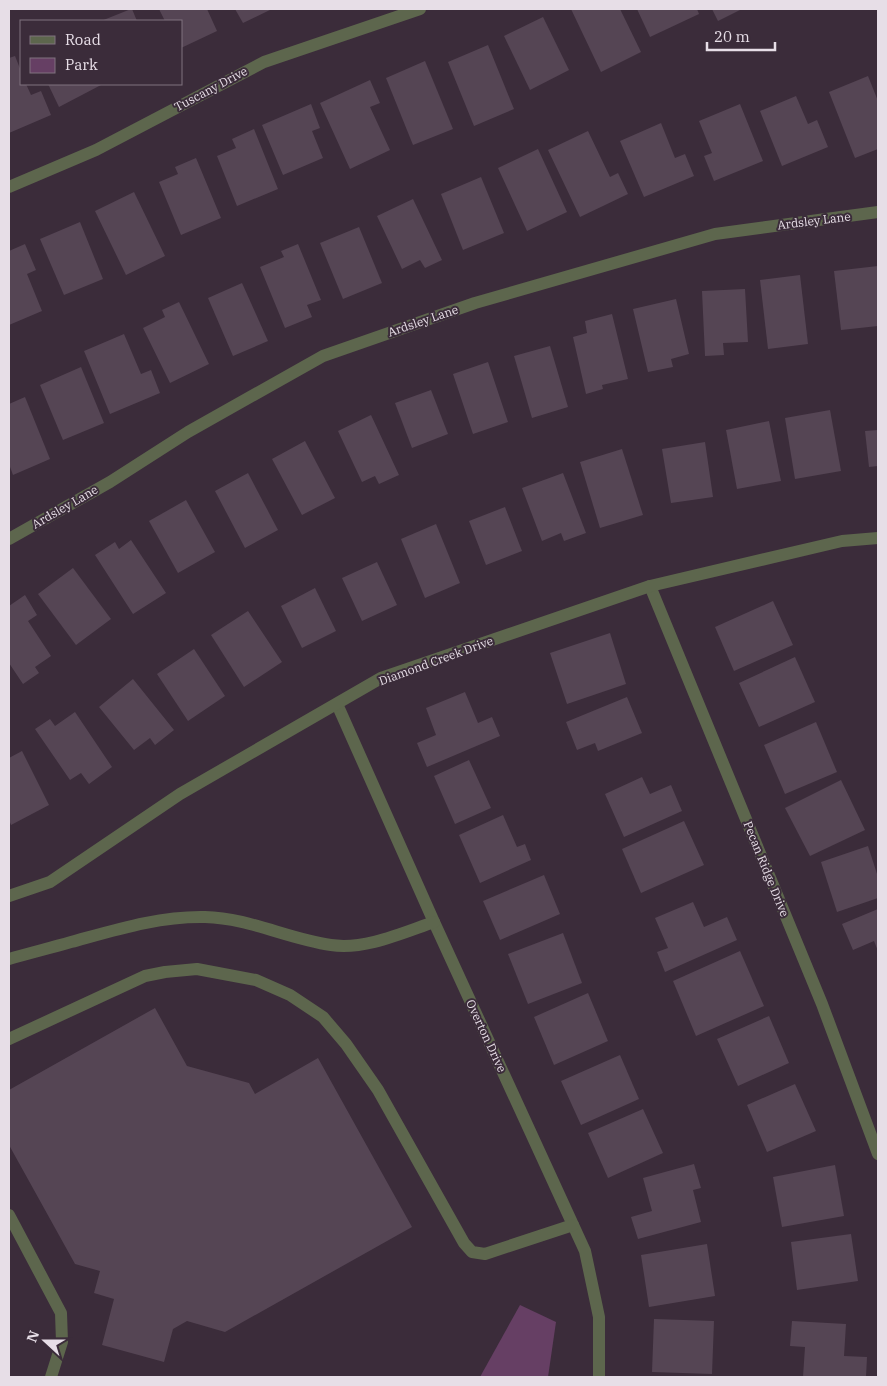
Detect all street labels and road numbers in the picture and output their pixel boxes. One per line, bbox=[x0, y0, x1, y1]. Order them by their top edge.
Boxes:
street label: Tuscany Drive bbox=[172, 63, 250, 114]
street label: Ardsley Lane bbox=[776, 209, 851, 232]
street label: Ardsley Lane bbox=[386, 301, 460, 340]
street label: Ardsley Lane bbox=[29, 482, 100, 531]
street label: Diamond Creek Drive bbox=[377, 633, 495, 688]
street label: Pecan Ridge Drive bbox=[740, 819, 793, 919]
street label: Overton Drive bbox=[463, 997, 510, 1075]

